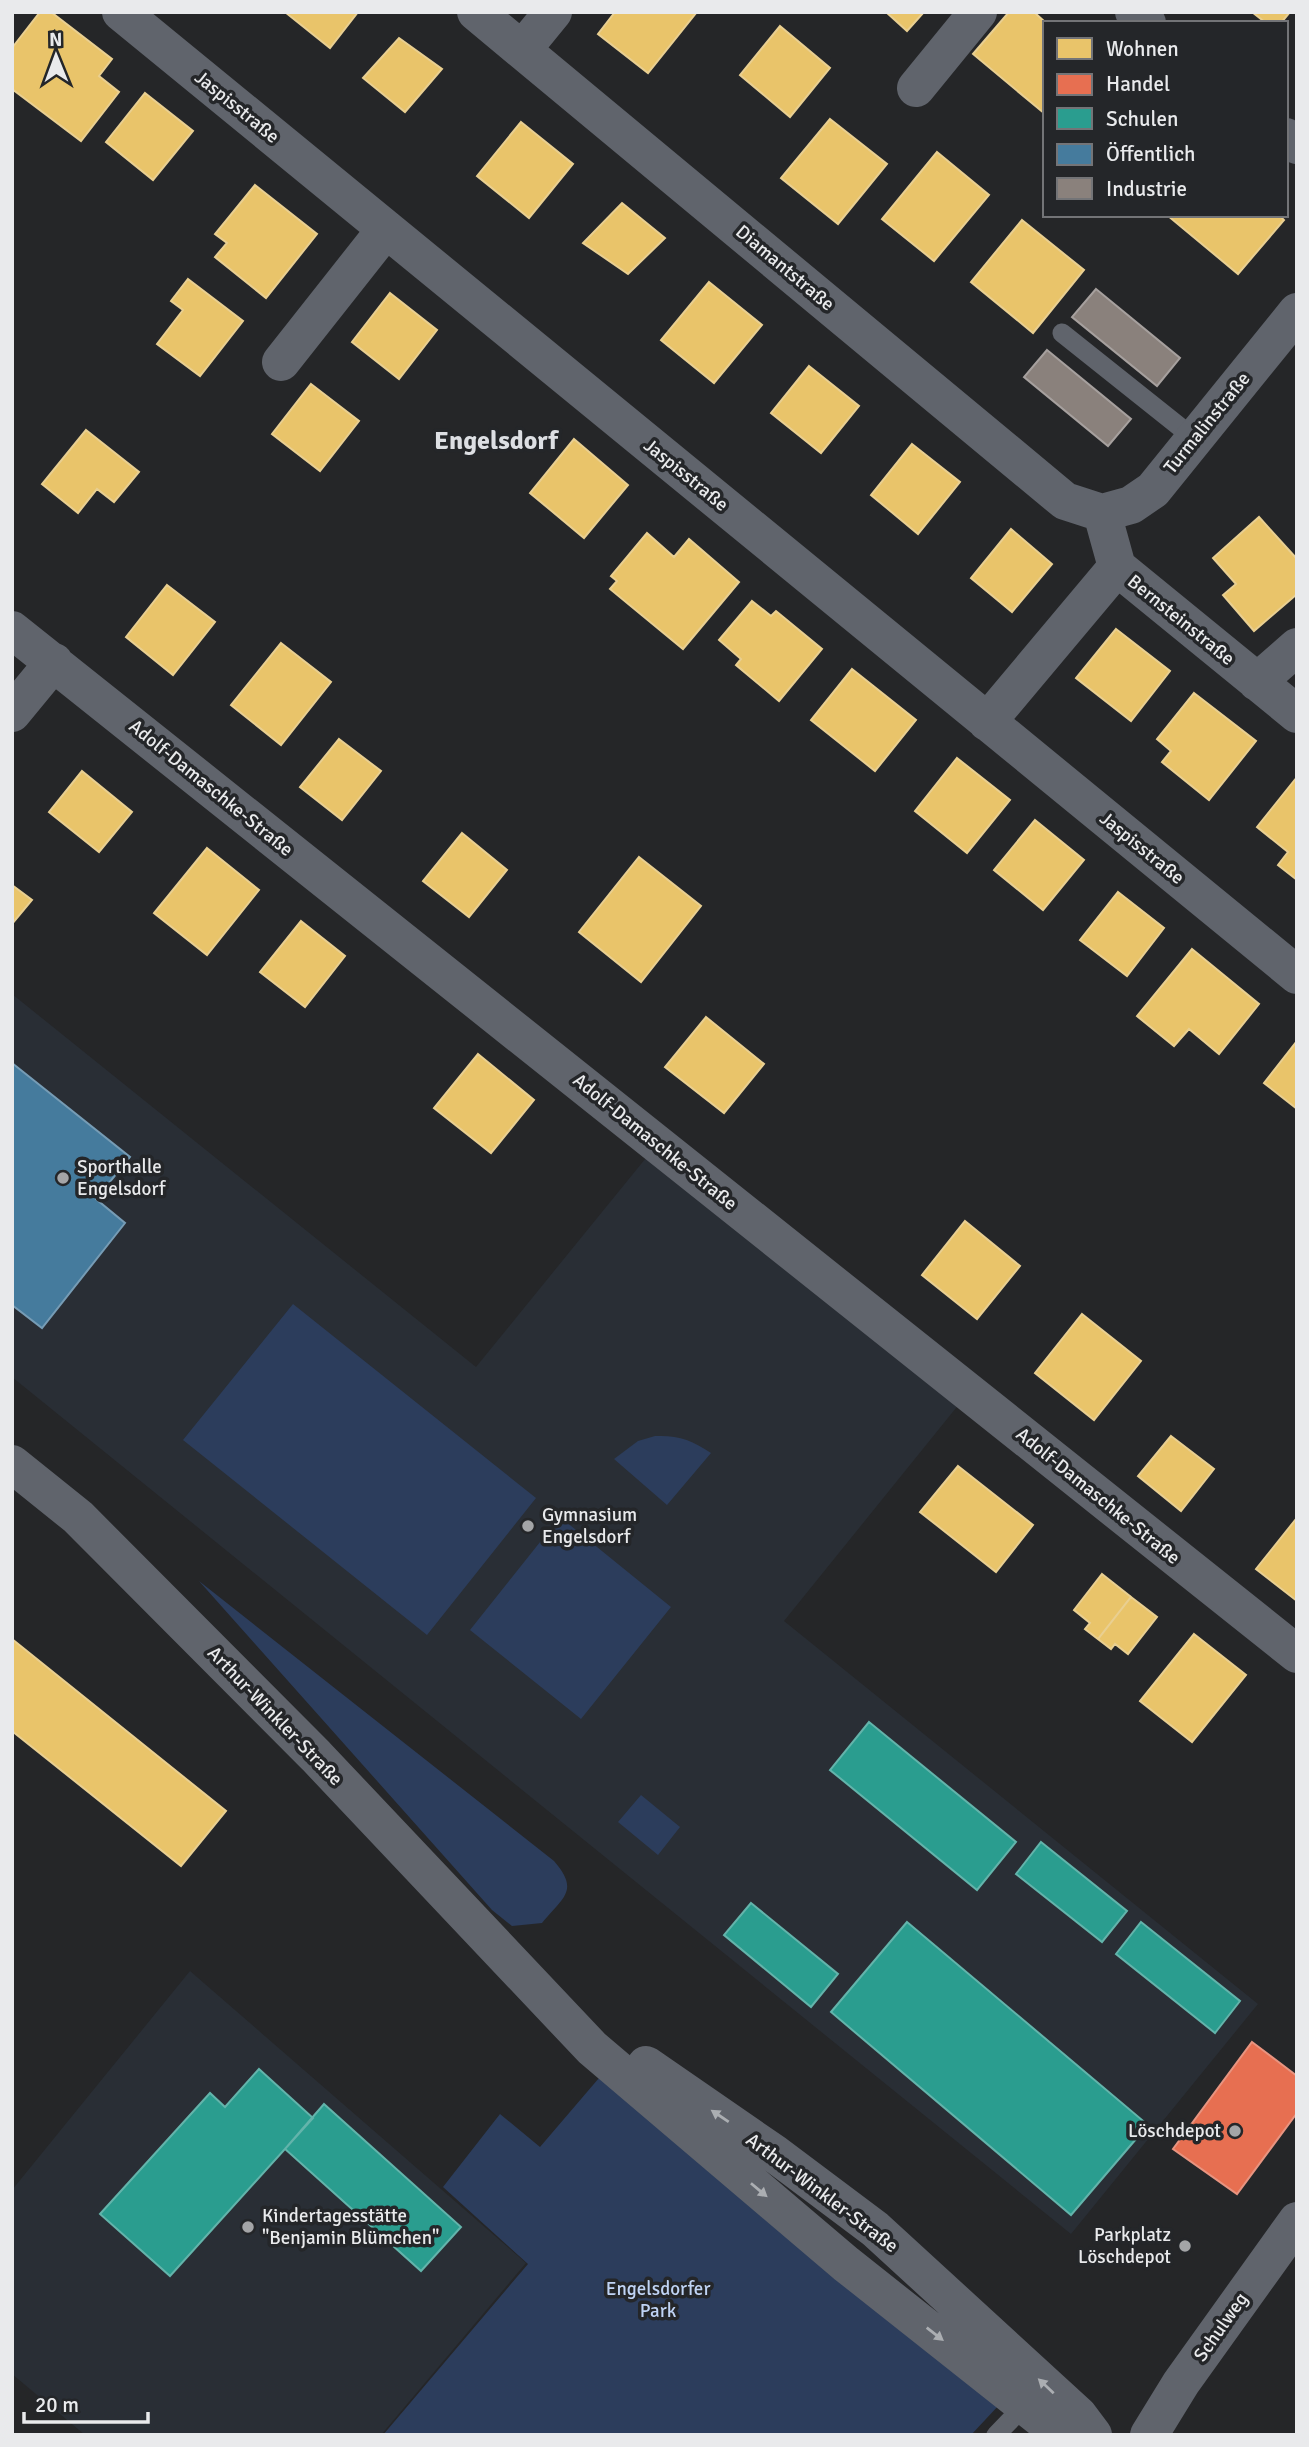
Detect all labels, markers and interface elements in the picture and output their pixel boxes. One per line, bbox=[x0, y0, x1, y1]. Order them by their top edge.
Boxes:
north arrow bbox=[21, 21, 91, 91]
legend bbox=[1043, 21, 1288, 217]
text: N bbox=[49, 28, 63, 52]
text: Wohnen bbox=[1106, 36, 1179, 62]
street label: Jaspisstraße bbox=[190, 65, 284, 149]
text: Handel bbox=[1106, 71, 1170, 97]
text: Schulen bbox=[1106, 106, 1178, 132]
text: Öffentlich bbox=[1106, 141, 1196, 167]
text: Industrie bbox=[1106, 176, 1187, 202]
street label: Diamantstraße bbox=[731, 220, 839, 316]
street label: Turmalinstraße bbox=[1159, 367, 1255, 479]
district label: Engelsdorf bbox=[434, 425, 560, 457]
street label: Jaspisstraße bbox=[639, 433, 733, 517]
street label: Bernsteinstraße bbox=[1123, 569, 1239, 671]
street label: Adolf-Damaschke-Straße bbox=[124, 714, 298, 862]
street label: Jaspisstraße bbox=[1095, 806, 1189, 890]
street label: Adolf-Damaschke-Straße bbox=[568, 1068, 742, 1216]
place label: Sporthalle Engelsdorf bbox=[77, 1155, 167, 1201]
marker: Sporthalle Engelsdorf bbox=[55, 1170, 71, 1186]
street label: Adolf-Damaschke-Straße bbox=[1011, 1422, 1185, 1570]
place label: Gymnasium Engelsdorf bbox=[542, 1503, 637, 1549]
marker: Gymnasium Engelsdorf bbox=[520, 1518, 536, 1534]
street label: Arthur-Winkler-Straße bbox=[202, 1641, 348, 1791]
one-way arrow bbox=[711, 2109, 729, 2123]
place label: Löschdepot bbox=[1128, 2119, 1221, 2143]
marker: Löschdepot bbox=[1227, 2123, 1243, 2139]
street label: Arthur-Winkler-Straße bbox=[741, 2128, 903, 2258]
one-way arrow bbox=[751, 2182, 768, 2197]
place label: Kindertagesstätte "Benjamin Blümchen" bbox=[262, 2204, 439, 2250]
marker: Kindertagesstätte "Benjamin Blümchen" bbox=[240, 2219, 256, 2235]
place label: Parkplatz Löschdepot bbox=[1078, 2223, 1171, 2269]
marker: Parkplatz Löschdepot bbox=[1177, 2238, 1193, 2254]
park label: Engelsdorfer Park bbox=[606, 2277, 710, 2323]
street label: Schulweg bbox=[1189, 2288, 1253, 2366]
one-way arrow bbox=[926, 2327, 944, 2342]
one-way arrow bbox=[1038, 2378, 1055, 2394]
scale bar bbox=[24, 2380, 149, 2424]
text: 20 m bbox=[35, 2392, 79, 2418]

